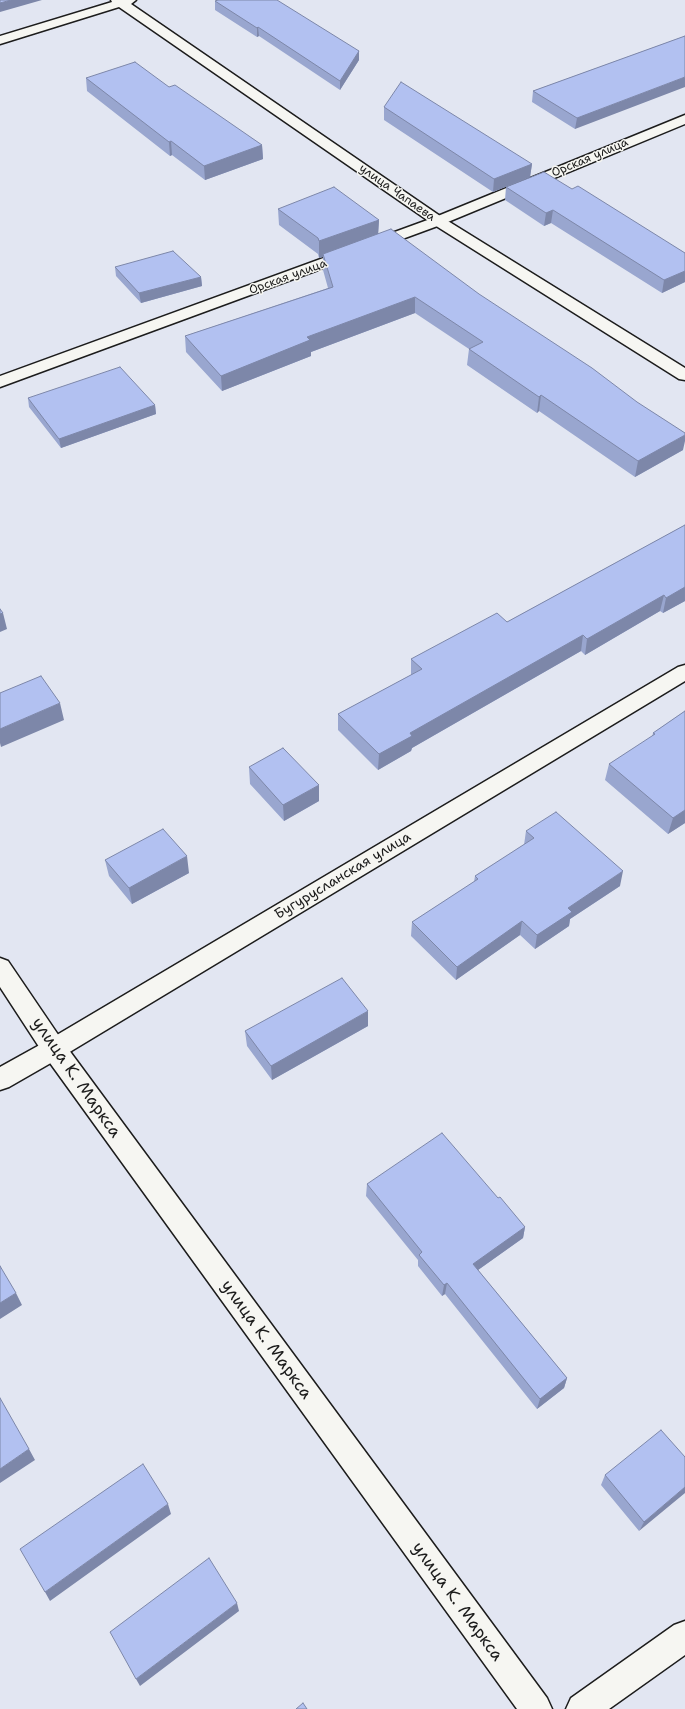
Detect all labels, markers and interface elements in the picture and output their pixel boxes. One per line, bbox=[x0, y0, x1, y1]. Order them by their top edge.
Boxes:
street label: Орская улица bbox=[550, 135, 630, 181]
street label: улица Чапаева bbox=[356, 161, 438, 225]
street label: Орская улица bbox=[247, 256, 329, 298]
street label: Бугурусланская улица bbox=[272, 829, 414, 923]
street label: улица К. Маркса bbox=[27, 1014, 125, 1142]
street label: улица К. Маркса bbox=[216, 1276, 316, 1404]
street label: улица К. Маркса bbox=[407, 1538, 507, 1666]

